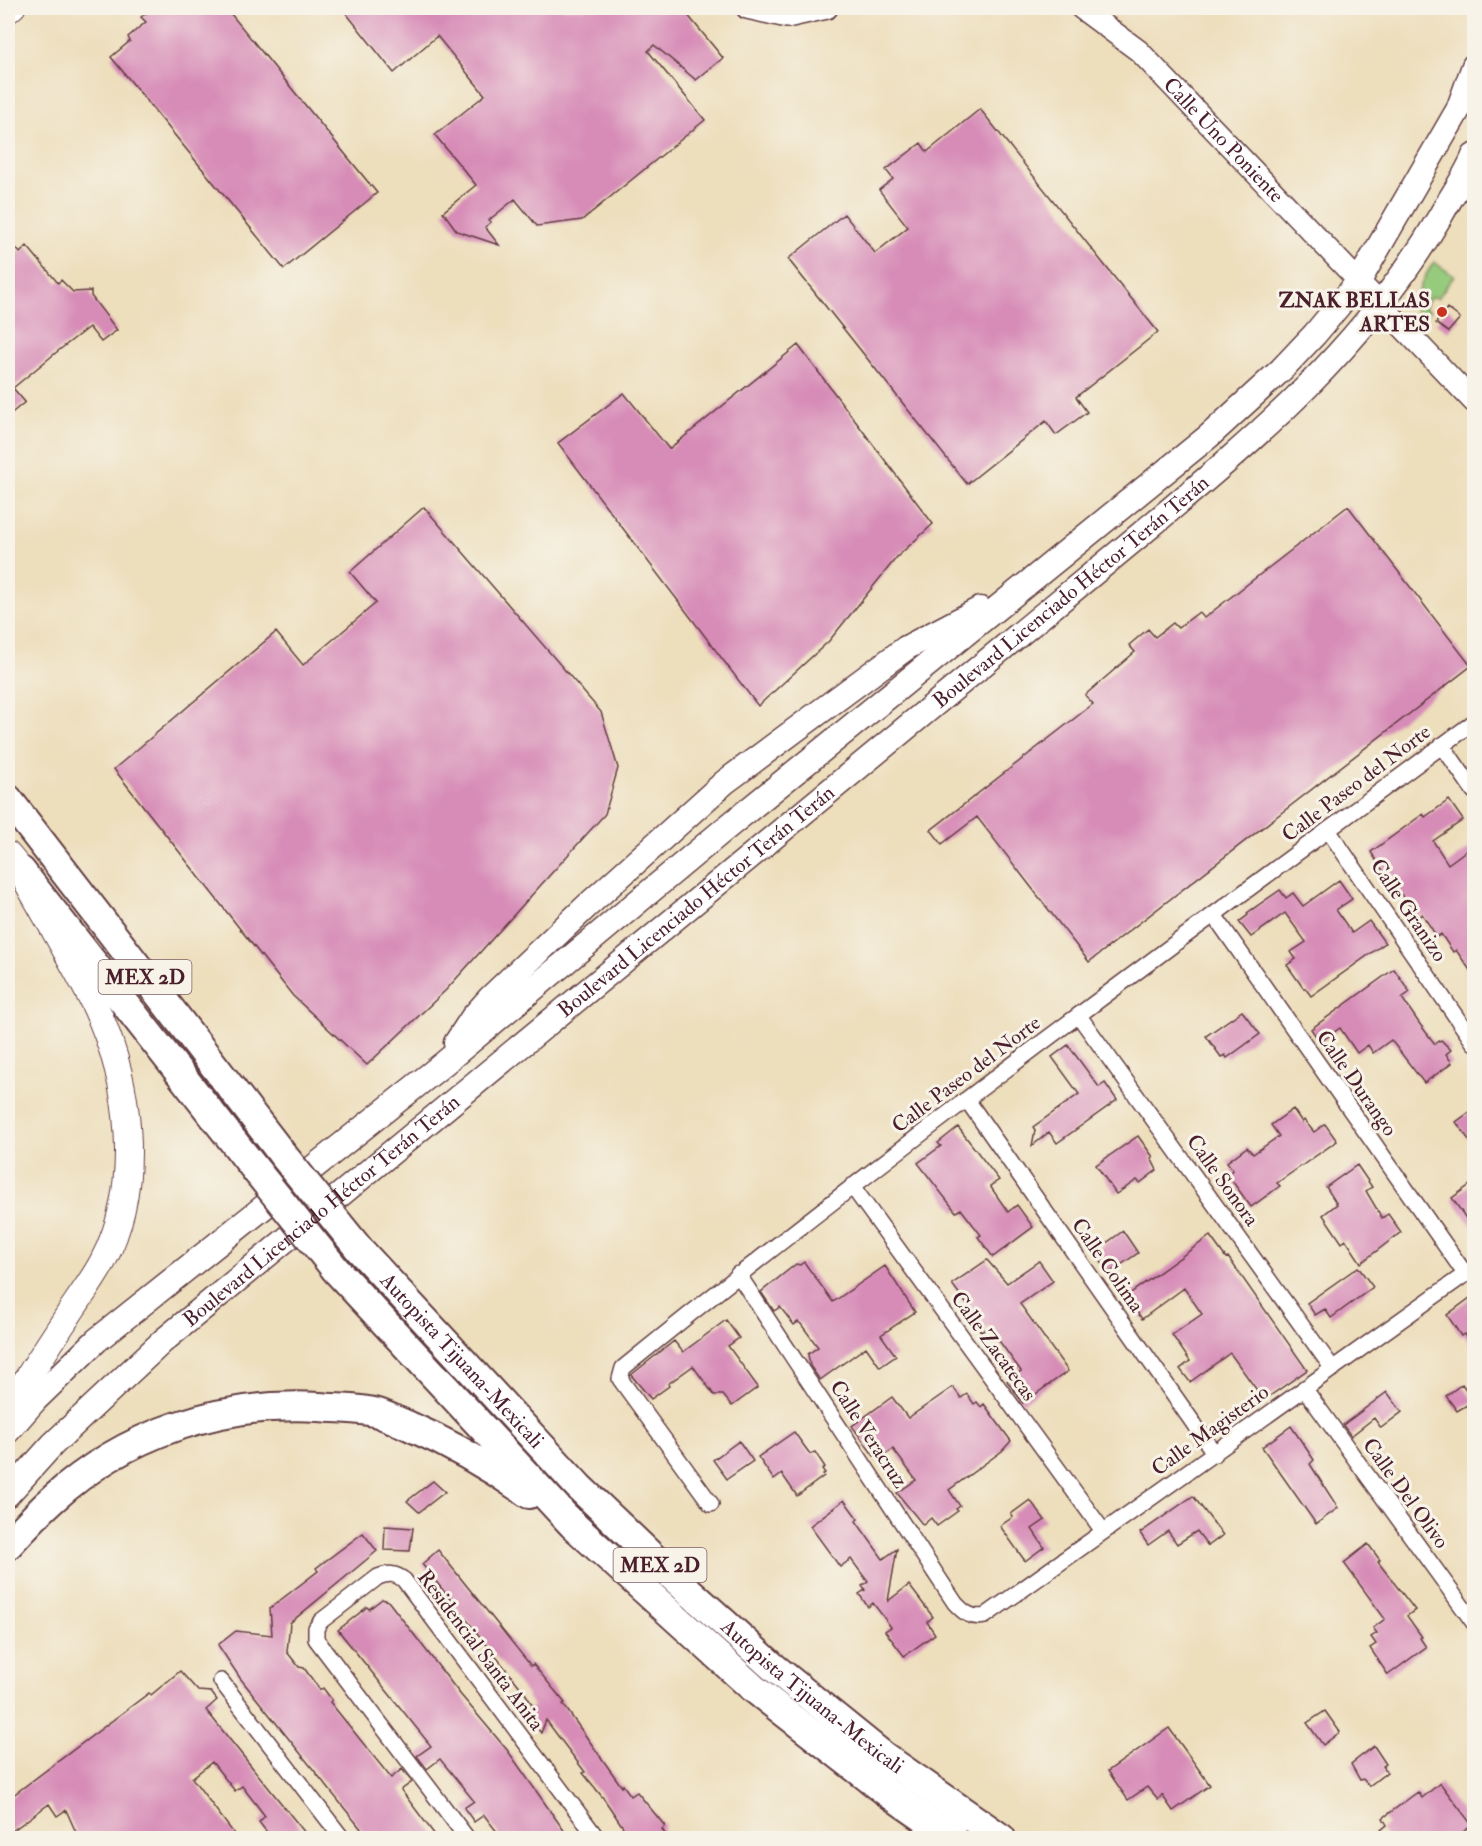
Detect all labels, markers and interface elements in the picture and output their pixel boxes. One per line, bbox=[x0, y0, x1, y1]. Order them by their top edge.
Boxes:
street label: Calle Uno Poniente bbox=[1157, 72, 1290, 209]
place label: ZNAK BELLAS ARTES bbox=[1279, 287, 1430, 338]
marker: ZNAK BELLAS ARTES bbox=[1435, 305, 1449, 319]
street label: Boulevard Licenciado Héctor Terán Terán bbox=[927, 469, 1215, 714]
street label: Calle Paseo del Norte bbox=[1277, 718, 1436, 848]
street label: Boulevard Licenciado Héctor Terán Terán bbox=[552, 779, 840, 1024]
street label: Calle Granizo bbox=[1364, 854, 1453, 967]
road number: MEX 2D bbox=[98, 960, 192, 994]
street label: Calle Paseo del Norte bbox=[887, 1009, 1046, 1139]
street label: Calle Durango bbox=[1310, 1025, 1403, 1142]
street label: Boulevard Licenciado Héctor Terán Terán bbox=[177, 1089, 466, 1333]
street label: Calle Sonora bbox=[1180, 1129, 1265, 1232]
street label: Calle Colima bbox=[1065, 1213, 1150, 1318]
street label: Autopista Tijuana-Mexicali bbox=[373, 1267, 550, 1455]
street label: Calle Zacatecas bbox=[945, 1286, 1042, 1406]
street label: Calle Veracruz bbox=[824, 1375, 914, 1493]
street label: Calle Magisterio bbox=[1146, 1379, 1274, 1482]
street label: Calle Del Olivo bbox=[1356, 1433, 1455, 1554]
road number: MEX 2D bbox=[614, 1548, 706, 1582]
street label: Residencial Santa Anita bbox=[411, 1564, 550, 1736]
street label: Autopista Tijuana-Mexicali bbox=[714, 1613, 909, 1780]

